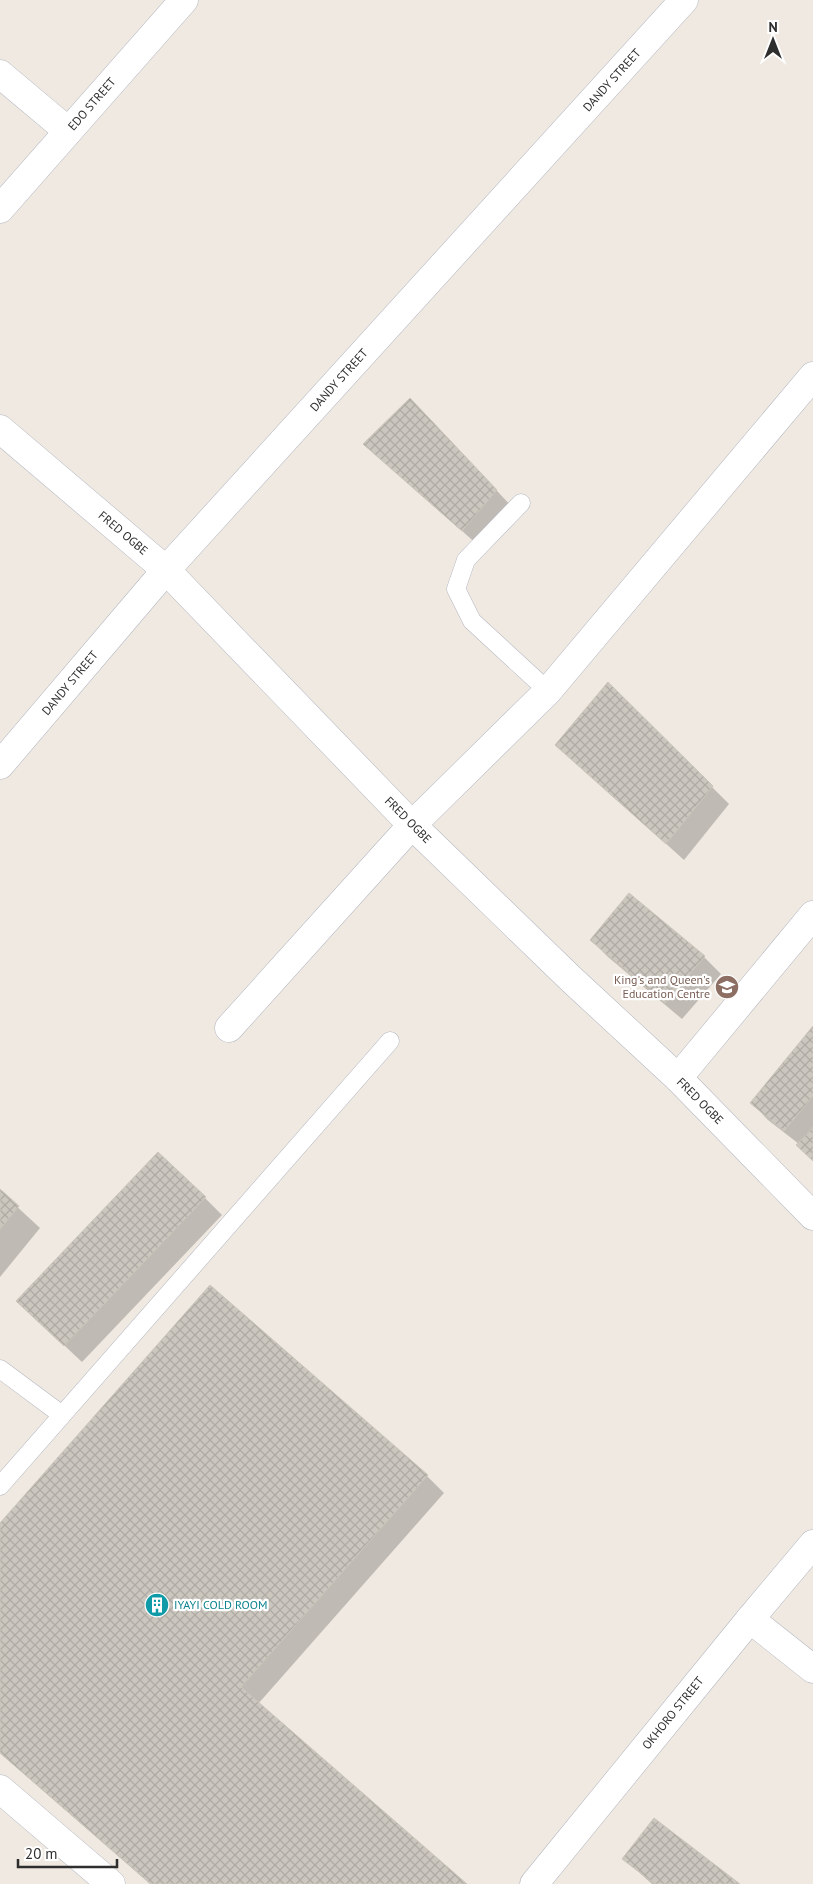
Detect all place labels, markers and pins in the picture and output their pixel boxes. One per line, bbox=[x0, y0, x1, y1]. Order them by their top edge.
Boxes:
place label: King's and Queen's Education Centre bbox=[614, 972, 710, 1001]
school or university icon: King's and Queen's Education Centre bbox=[714, 974, 740, 1000]
building icon: IYAYI COLD ROOM bbox=[144, 1592, 170, 1618]
place label: IYAYI COLD ROOM bbox=[174, 1597, 268, 1612]

